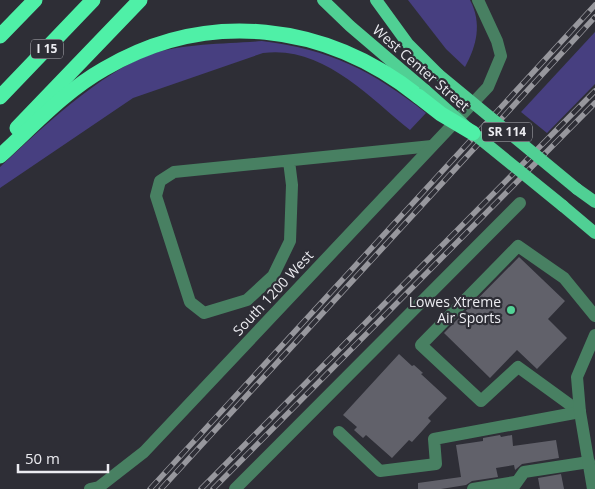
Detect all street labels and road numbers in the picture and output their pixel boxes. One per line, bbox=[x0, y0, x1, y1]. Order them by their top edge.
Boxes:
street label: West Center Street bbox=[369, 20, 474, 115]
road number: I 15 bbox=[31, 40, 63, 59]
road number: SR 114 bbox=[482, 122, 532, 142]
street label: South 1200 West bbox=[228, 246, 317, 339]

